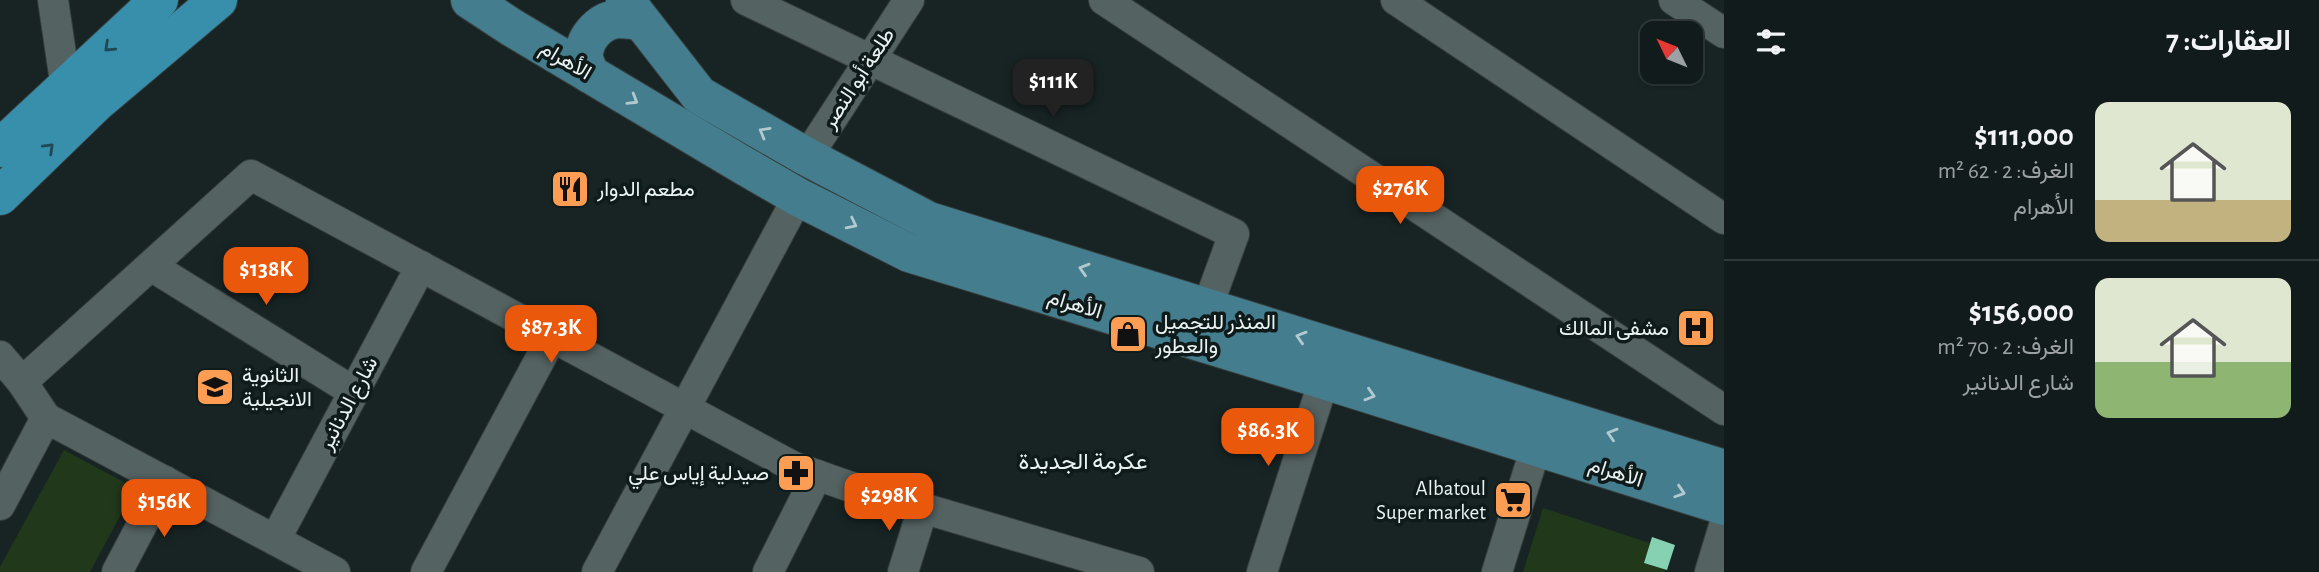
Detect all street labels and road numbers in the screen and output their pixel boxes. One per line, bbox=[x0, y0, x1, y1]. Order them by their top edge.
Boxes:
street label: طلعة أبو النصر bbox=[817, 24, 900, 134]
street label: الأهرام bbox=[535, 35, 596, 86]
street label: الأهرام bbox=[1044, 284, 1105, 325]
street label: شارع الدنانير bbox=[315, 353, 384, 455]
street label: الأهرام bbox=[1585, 452, 1646, 494]

